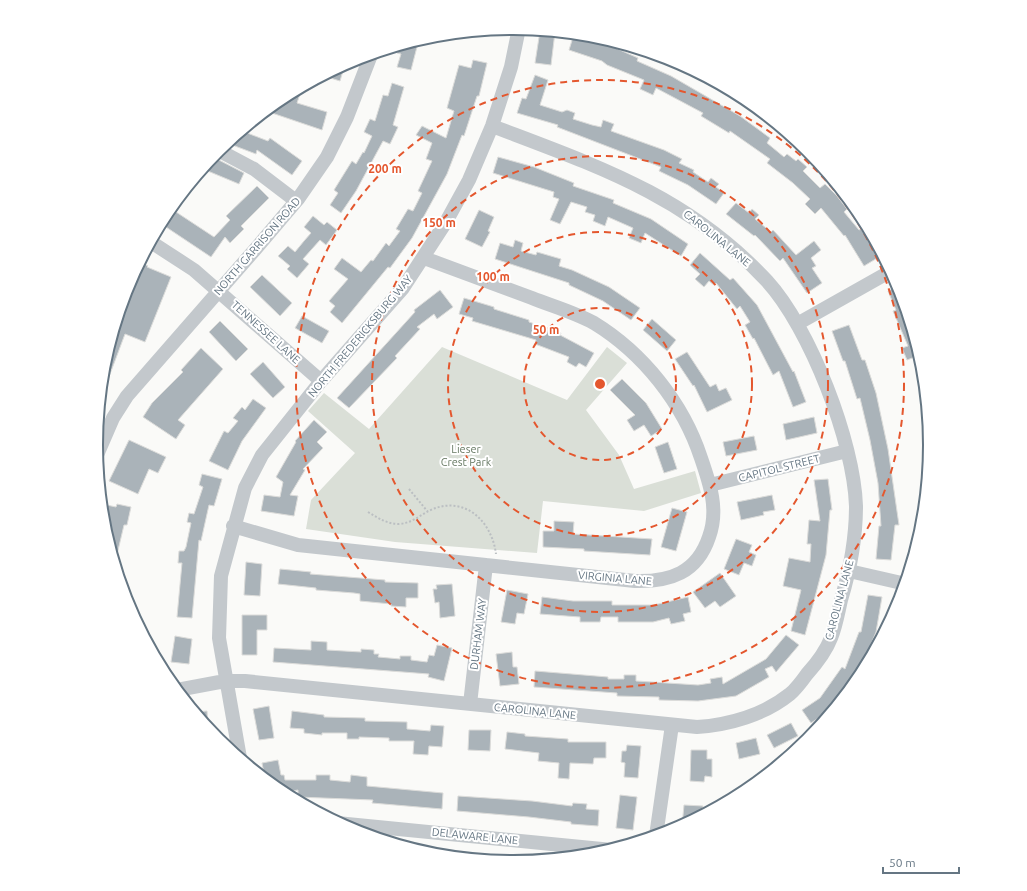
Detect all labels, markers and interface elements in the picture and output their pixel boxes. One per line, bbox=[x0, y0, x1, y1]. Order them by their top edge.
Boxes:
text: 200 m bbox=[368, 162, 402, 175]
street label: NORTH GARRISON ROAD bbox=[211, 195, 303, 297]
street label: CAROLINA LANE bbox=[681, 207, 753, 269]
text: 150 m bbox=[422, 216, 456, 229]
text: 100 m bbox=[476, 270, 510, 283]
street label: NORTH FREDERICKSBURG WAY bbox=[306, 272, 415, 399]
street label: TENNESSEE LANE bbox=[229, 298, 303, 366]
text: 50 m bbox=[533, 323, 559, 336]
centre of rings bbox=[593, 377, 607, 391]
park label: Lieser Crest Park bbox=[441, 443, 492, 468]
street label: CAPITOL STREET bbox=[737, 452, 821, 484]
street label: CAROLINA LANE bbox=[823, 559, 855, 641]
street label: VIRGINIA LANE bbox=[578, 569, 652, 587]
street label: DURHAM WAY bbox=[468, 597, 488, 670]
street label: CAROLINA LANE bbox=[493, 701, 577, 721]
street label: DELAWARE LANE bbox=[431, 826, 519, 846]
scale bar bbox=[883, 849, 959, 875]
text: 50 m bbox=[889, 856, 916, 869]

